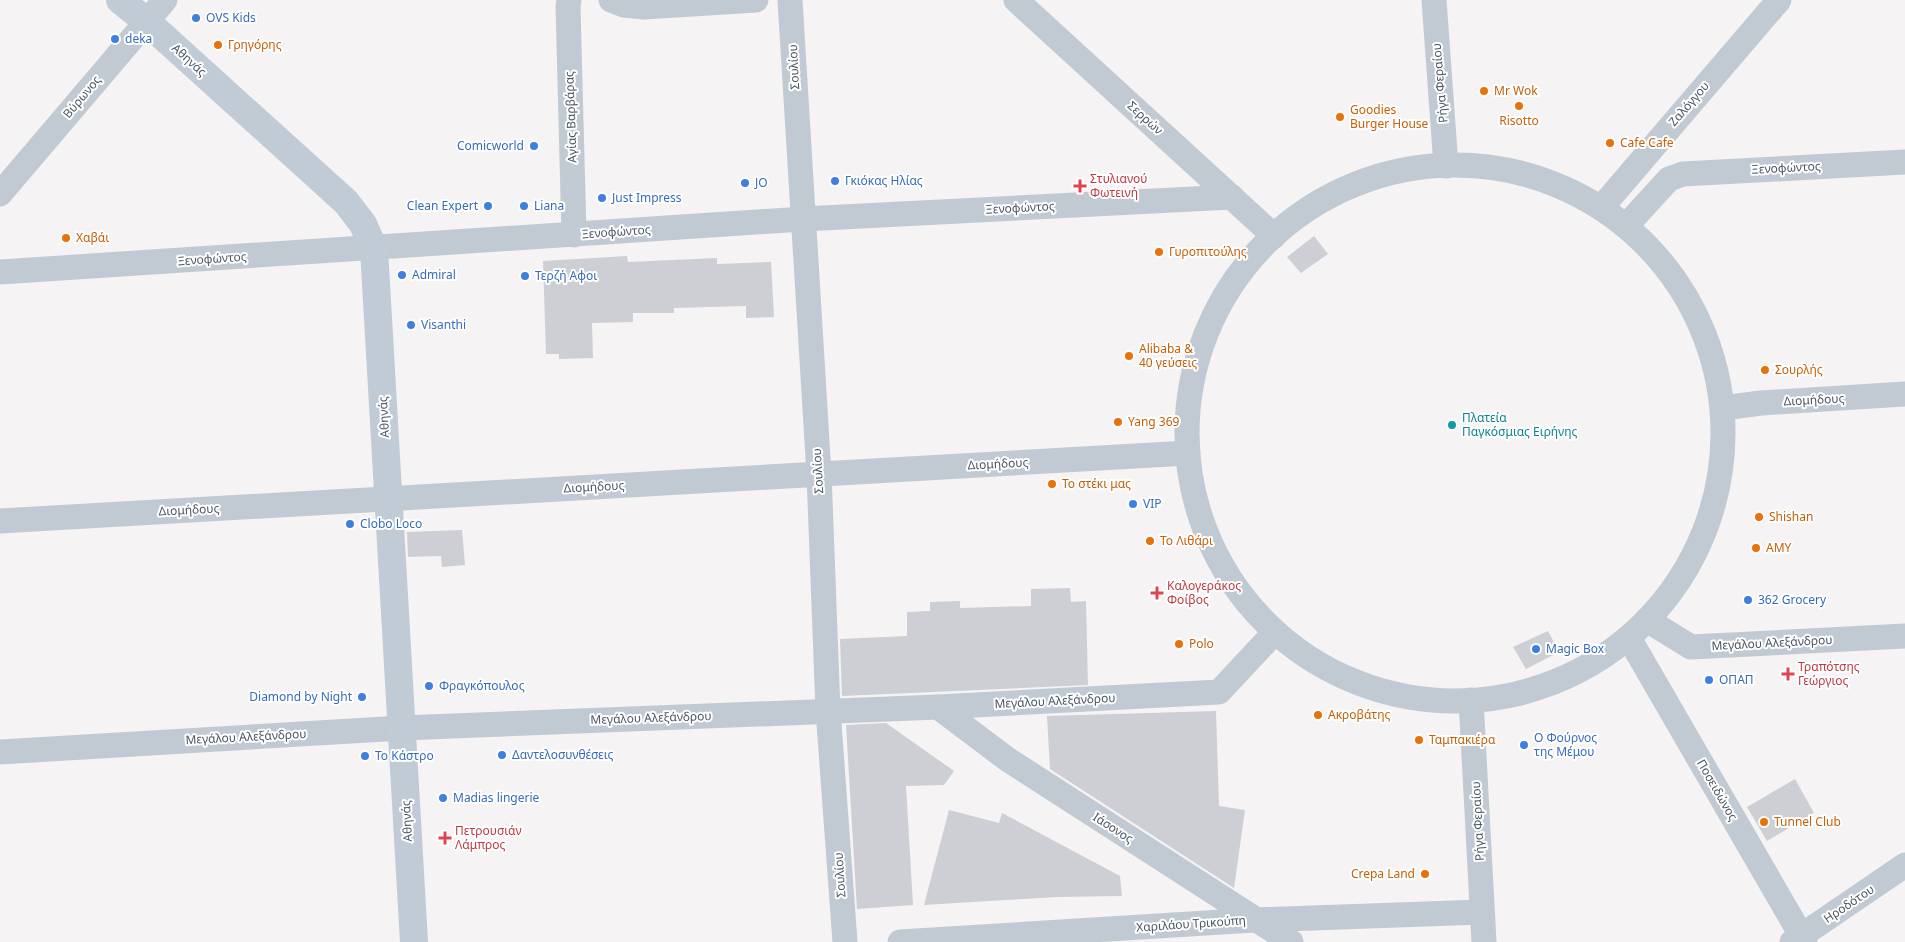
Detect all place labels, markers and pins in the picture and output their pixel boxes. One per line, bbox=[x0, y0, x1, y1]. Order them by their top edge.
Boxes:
place label: OVS Kids bbox=[206, 9, 256, 26]
marker: OVS Kids bbox=[190, 12, 202, 24]
place label: deka bbox=[125, 30, 152, 47]
marker: deka bbox=[109, 33, 121, 45]
place label: Γρηγόρης bbox=[228, 36, 282, 53]
marker: Γρηγόρης bbox=[212, 39, 224, 51]
place label: Mr Wok bbox=[1494, 82, 1538, 99]
marker: Mr Wok bbox=[1478, 85, 1490, 97]
marker: Risotto bbox=[1513, 100, 1525, 112]
place label: Goodies Burger House bbox=[1350, 101, 1429, 132]
marker: Goodies Burger House bbox=[1334, 111, 1346, 123]
place label: Risotto bbox=[1499, 112, 1539, 129]
place label: Cafe Cafe bbox=[1620, 134, 1674, 151]
place label: Comicworld bbox=[457, 137, 524, 154]
marker: Cafe Cafe bbox=[1604, 137, 1616, 149]
marker: Comicworld bbox=[528, 140, 540, 152]
place label: Στυλιανού Φωτεινή bbox=[1090, 170, 1147, 201]
place label: Γκιόκας Ηλίας bbox=[845, 172, 923, 189]
place label: JO bbox=[754, 174, 768, 191]
marker: Γκιόκας Ηλίας bbox=[829, 175, 841, 187]
marker: JO bbox=[739, 177, 751, 189]
marker: Στυλιανού Φωτεινή bbox=[1074, 180, 1086, 192]
place label: Just Impress bbox=[611, 189, 682, 206]
marker: Just Impress bbox=[596, 192, 608, 204]
place label: Clean Expert bbox=[407, 197, 479, 214]
place label: Liana bbox=[534, 197, 564, 214]
marker: Clean Expert bbox=[482, 200, 494, 212]
marker: Liana bbox=[518, 200, 530, 212]
place label: Χαβάι bbox=[76, 229, 109, 246]
marker: Χαβάι bbox=[60, 232, 72, 244]
place label: Γυροπιτούλης bbox=[1169, 243, 1247, 260]
marker: Γυροπιτούλης bbox=[1153, 246, 1165, 258]
place label: Admiral bbox=[412, 266, 456, 283]
place label: Τερζή Αφοι bbox=[535, 267, 597, 284]
marker: Admiral bbox=[396, 269, 408, 281]
marker: Τερζή Αφοι bbox=[519, 270, 531, 282]
place label: Visanthi bbox=[421, 316, 466, 333]
marker: Visanthi bbox=[405, 319, 417, 331]
place label: Alibaba & 40 γεύσεις bbox=[1139, 340, 1197, 371]
marker: Alibaba & 40 γεύσεις bbox=[1123, 350, 1135, 362]
place label: Σουρλής bbox=[1775, 361, 1823, 378]
marker: Σουρλής bbox=[1759, 364, 1771, 376]
place label: Πλατεία Παγκόσμιας Ειρήνης bbox=[1462, 409, 1578, 440]
place label: Yang 369 bbox=[1128, 413, 1180, 430]
marker: Yang 369 bbox=[1112, 416, 1124, 428]
marker: Πλατεία Παγκόσμιας Ειρήνης bbox=[1446, 419, 1458, 431]
place label: Το στέκι μας bbox=[1062, 475, 1131, 492]
marker: Το στέκι μας bbox=[1046, 478, 1058, 490]
place label: VIP bbox=[1143, 495, 1162, 512]
marker: VIP bbox=[1127, 498, 1139, 510]
place label: Shishan bbox=[1769, 508, 1813, 525]
marker: Shishan bbox=[1753, 511, 1765, 523]
place label: Clobo Loco bbox=[360, 515, 422, 532]
marker: Clobo Loco bbox=[344, 518, 356, 530]
place label: Το Λιθάρι bbox=[1160, 532, 1213, 549]
marker: Το Λιθάρι bbox=[1144, 535, 1156, 547]
place label: AMY bbox=[1766, 539, 1792, 556]
marker: AMY bbox=[1750, 542, 1762, 554]
place label: Καλογεράκος Φοίβος bbox=[1167, 577, 1241, 608]
marker: Καλογεράκος Φοίβος bbox=[1151, 587, 1163, 599]
place label: 362 Grocery bbox=[1758, 591, 1827, 608]
marker: 362 Grocery bbox=[1742, 594, 1754, 606]
place label: Polo bbox=[1189, 635, 1214, 652]
marker: Polo bbox=[1173, 638, 1185, 650]
place label: Magic Box bbox=[1546, 640, 1605, 657]
marker: Magic Box bbox=[1530, 643, 1542, 655]
place label: Τραπότσης Γεώργιος bbox=[1798, 658, 1860, 689]
marker: Τραπότσης Γεώργιος bbox=[1782, 668, 1794, 680]
place label: ΟΠΑΠ bbox=[1719, 671, 1754, 688]
marker: ΟΠΑΠ bbox=[1703, 674, 1715, 686]
place label: Φραγκόπουλος bbox=[439, 677, 525, 694]
marker: Φραγκόπουλος bbox=[423, 680, 435, 692]
place label: Diamond by Night bbox=[249, 688, 353, 705]
marker: Diamond by Night bbox=[356, 691, 368, 703]
place label: Ακροβάτης bbox=[1328, 706, 1390, 723]
marker: Ακροβάτης bbox=[1312, 709, 1324, 721]
place label: Ο Φούρνος της Μέμου bbox=[1534, 729, 1597, 760]
place label: Ταμπακιέρα bbox=[1429, 731, 1496, 748]
marker: Ταμπακιέρα bbox=[1413, 734, 1425, 746]
marker: Ο Φούρνος της Μέμου bbox=[1518, 739, 1530, 751]
place label: Δαντελοσυνθέσεις bbox=[512, 746, 613, 763]
place label: Το Κάστρο bbox=[375, 747, 434, 764]
marker: Δαντελοσυνθέσεις bbox=[496, 749, 508, 761]
marker: Το Κάστρο bbox=[359, 750, 371, 762]
place label: Madias lingerie bbox=[453, 789, 540, 806]
marker: Madias lingerie bbox=[437, 792, 449, 804]
place label: Tunnel Club bbox=[1774, 813, 1841, 830]
marker: Tunnel Club bbox=[1758, 816, 1770, 828]
place label: Πετρουσιάν Λάμπρος bbox=[455, 822, 522, 853]
marker: Πετρουσιάν Λάμπρος bbox=[439, 832, 451, 844]
place label: Crepa Land bbox=[1351, 865, 1415, 882]
marker: Crepa Land bbox=[1419, 868, 1431, 880]

